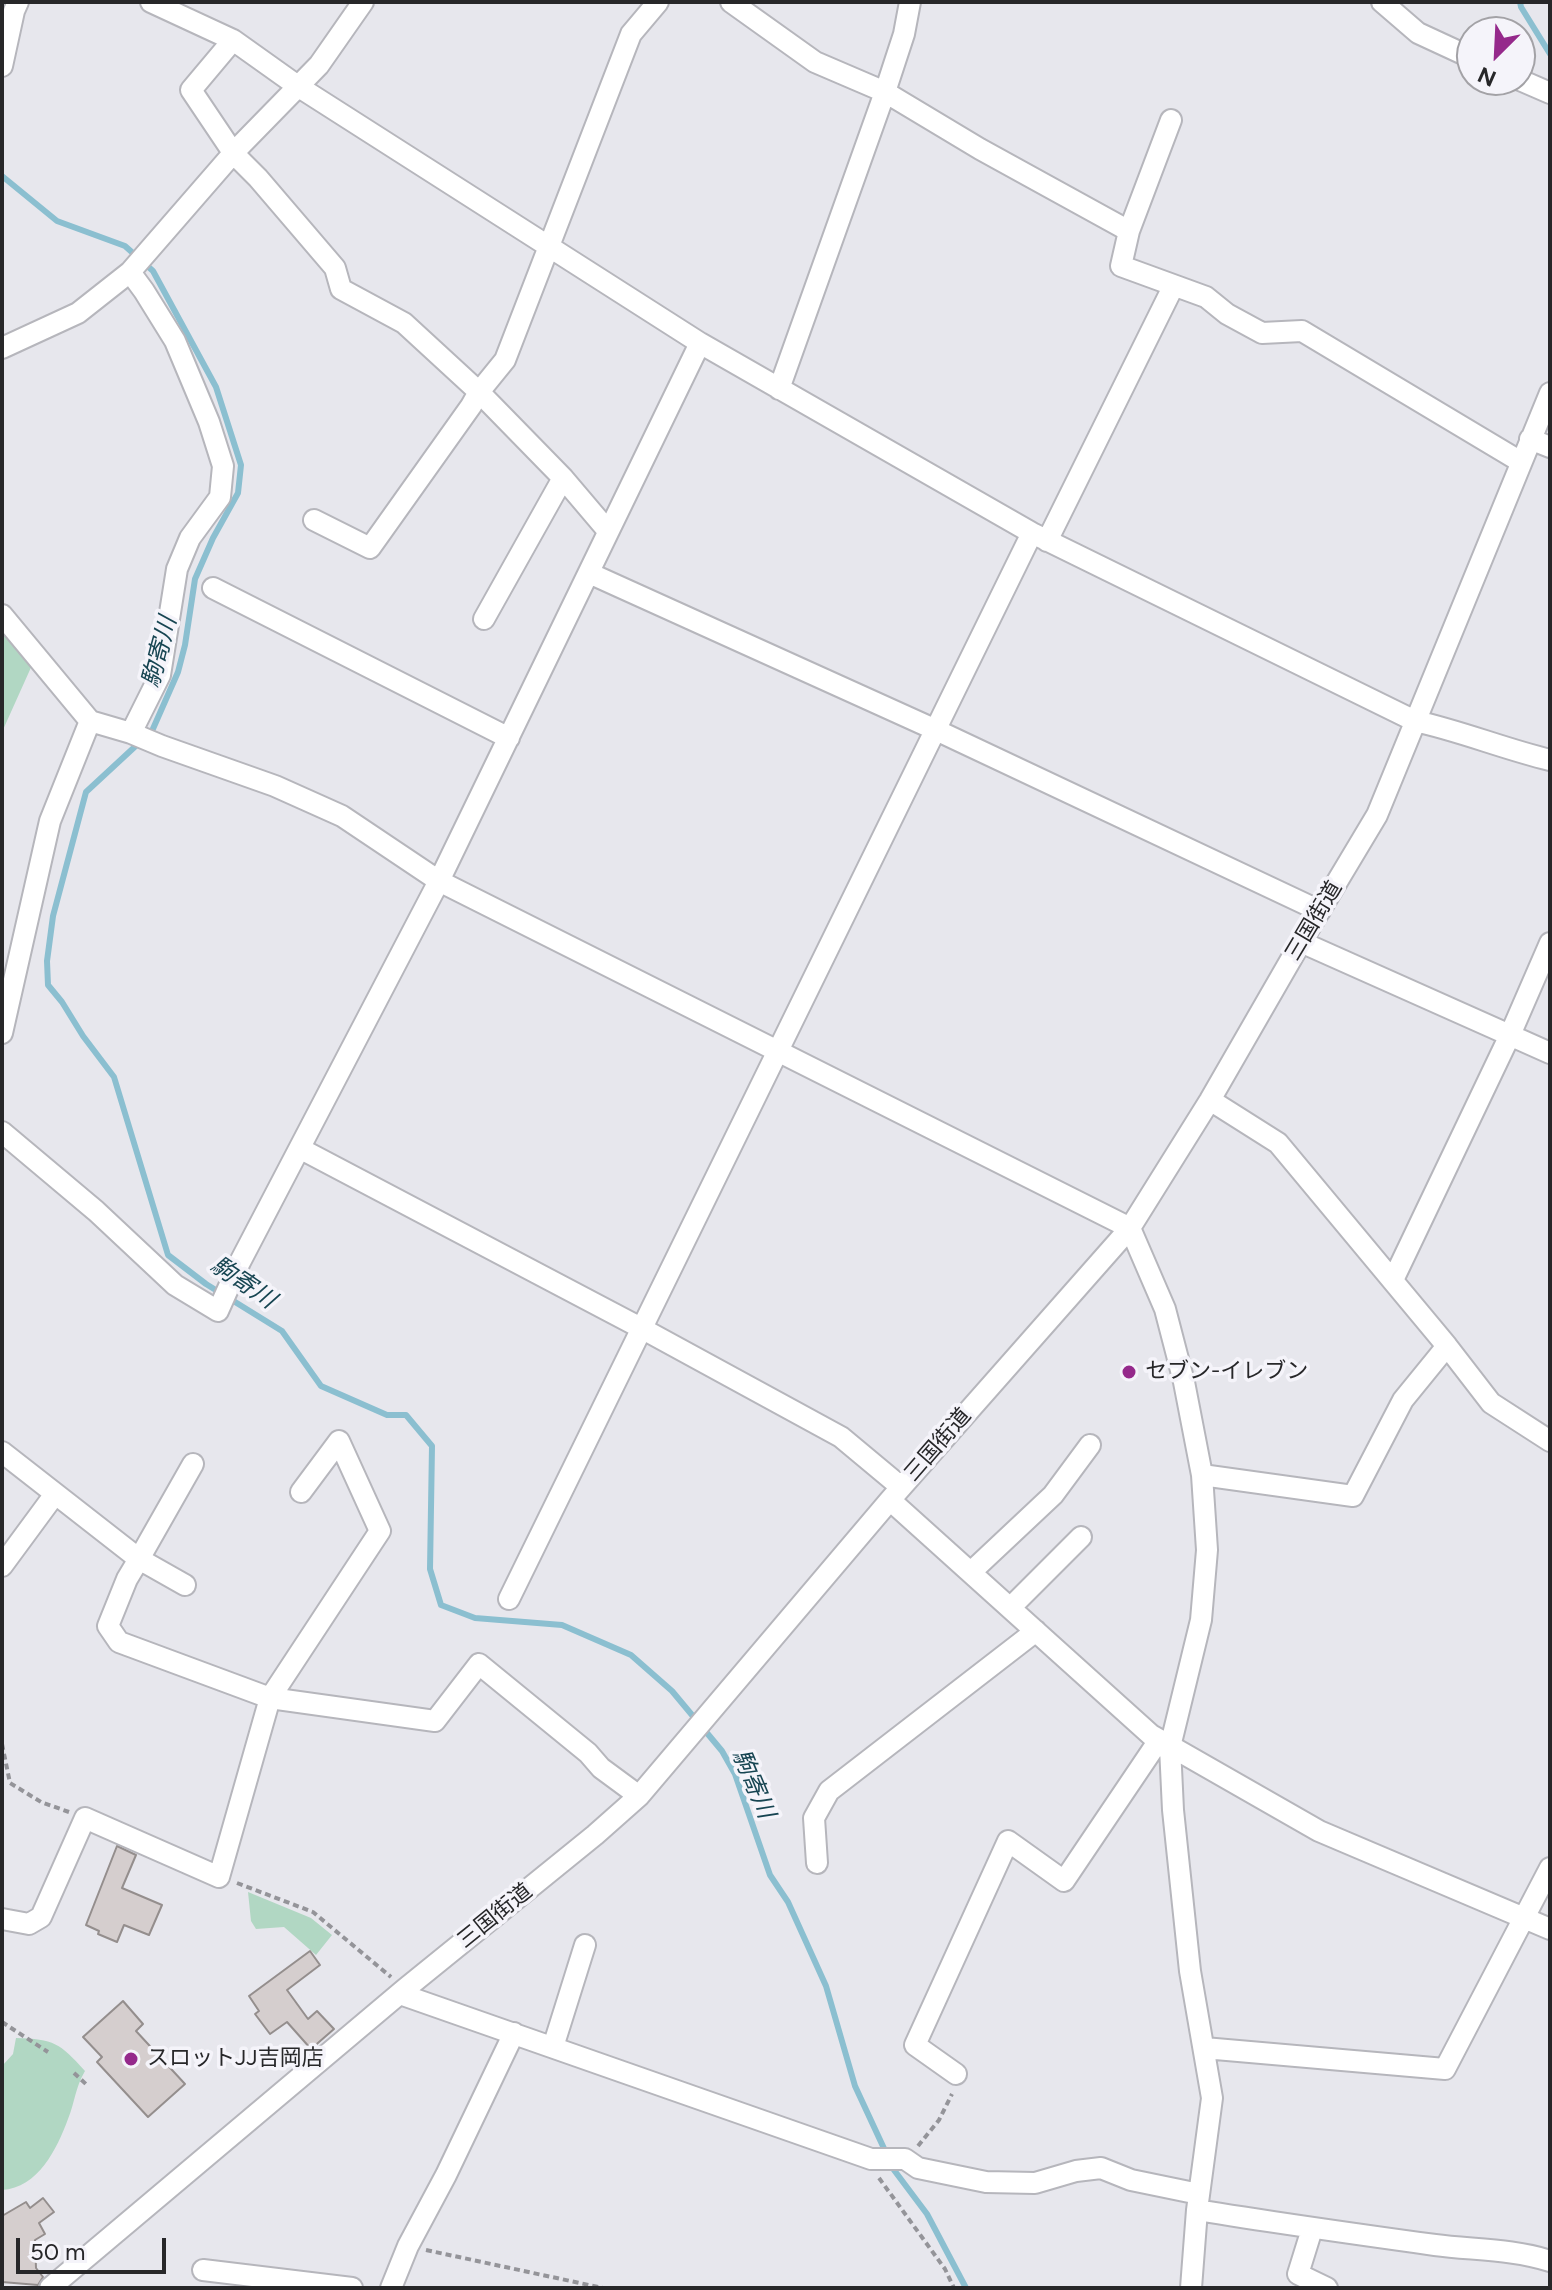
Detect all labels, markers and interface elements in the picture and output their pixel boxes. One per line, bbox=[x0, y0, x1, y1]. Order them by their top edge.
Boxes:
north arrow bbox=[1456, 16, 1536, 96]
text: N bbox=[1474, 61, 1500, 92]
water label: 駒寄川 bbox=[137, 613, 183, 691]
street label: 三国街道 bbox=[1280, 876, 1348, 966]
water label: 駒寄川 bbox=[205, 1251, 281, 1315]
place label: セブン-イレブン bbox=[1145, 1359, 1308, 1385]
marker: セブン-イレブン bbox=[1120, 1363, 1138, 1381]
street label: 三国街道 bbox=[899, 1403, 977, 1487]
water label: 駒寄川 bbox=[726, 1745, 780, 1823]
street label: 三国街道 bbox=[452, 1878, 538, 1954]
place label: スロットJJ吉岡店 bbox=[147, 2046, 324, 2072]
marker: スロットJJ吉岡店 bbox=[122, 2050, 140, 2068]
scale bar bbox=[20, 2222, 170, 2272]
text: 50 m bbox=[30, 2237, 86, 2266]

